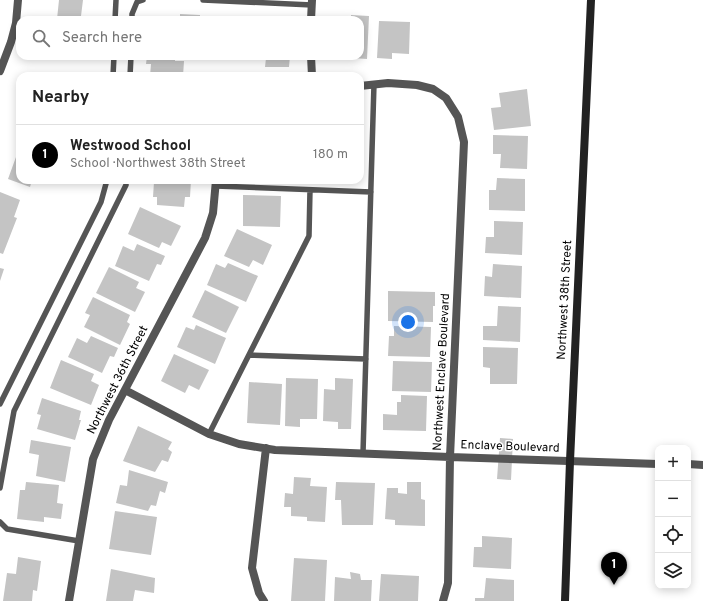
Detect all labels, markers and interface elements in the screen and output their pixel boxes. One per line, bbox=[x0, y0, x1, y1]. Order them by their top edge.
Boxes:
search box bbox=[16, 16, 364, 60]
icon: search bbox=[30, 27, 52, 49]
text: Search here bbox=[62, 29, 142, 48]
text: Nearby bbox=[32, 87, 89, 109]
text: Westwood School bbox=[70, 137, 191, 156]
text: 1 bbox=[42, 147, 48, 163]
text: 180 m bbox=[313, 147, 348, 163]
text: School · Northwest 38th Street bbox=[70, 156, 246, 172]
street label: Northwest 38th Street bbox=[554, 240, 576, 360]
street label: Northwest Enclave Boulevard bbox=[430, 293, 454, 451]
your location bbox=[398, 312, 418, 332]
street label: Northwest 36th Street bbox=[84, 323, 152, 437]
street label: Enclave Boulevard bbox=[460, 437, 560, 457]
map controls bbox=[655, 445, 691, 589]
button: + bbox=[655, 445, 691, 481]
button: − bbox=[655, 481, 691, 517]
button: locate bbox=[655, 517, 691, 553]
pin: 1 bbox=[601, 552, 627, 585]
button: layers bbox=[655, 553, 691, 589]

